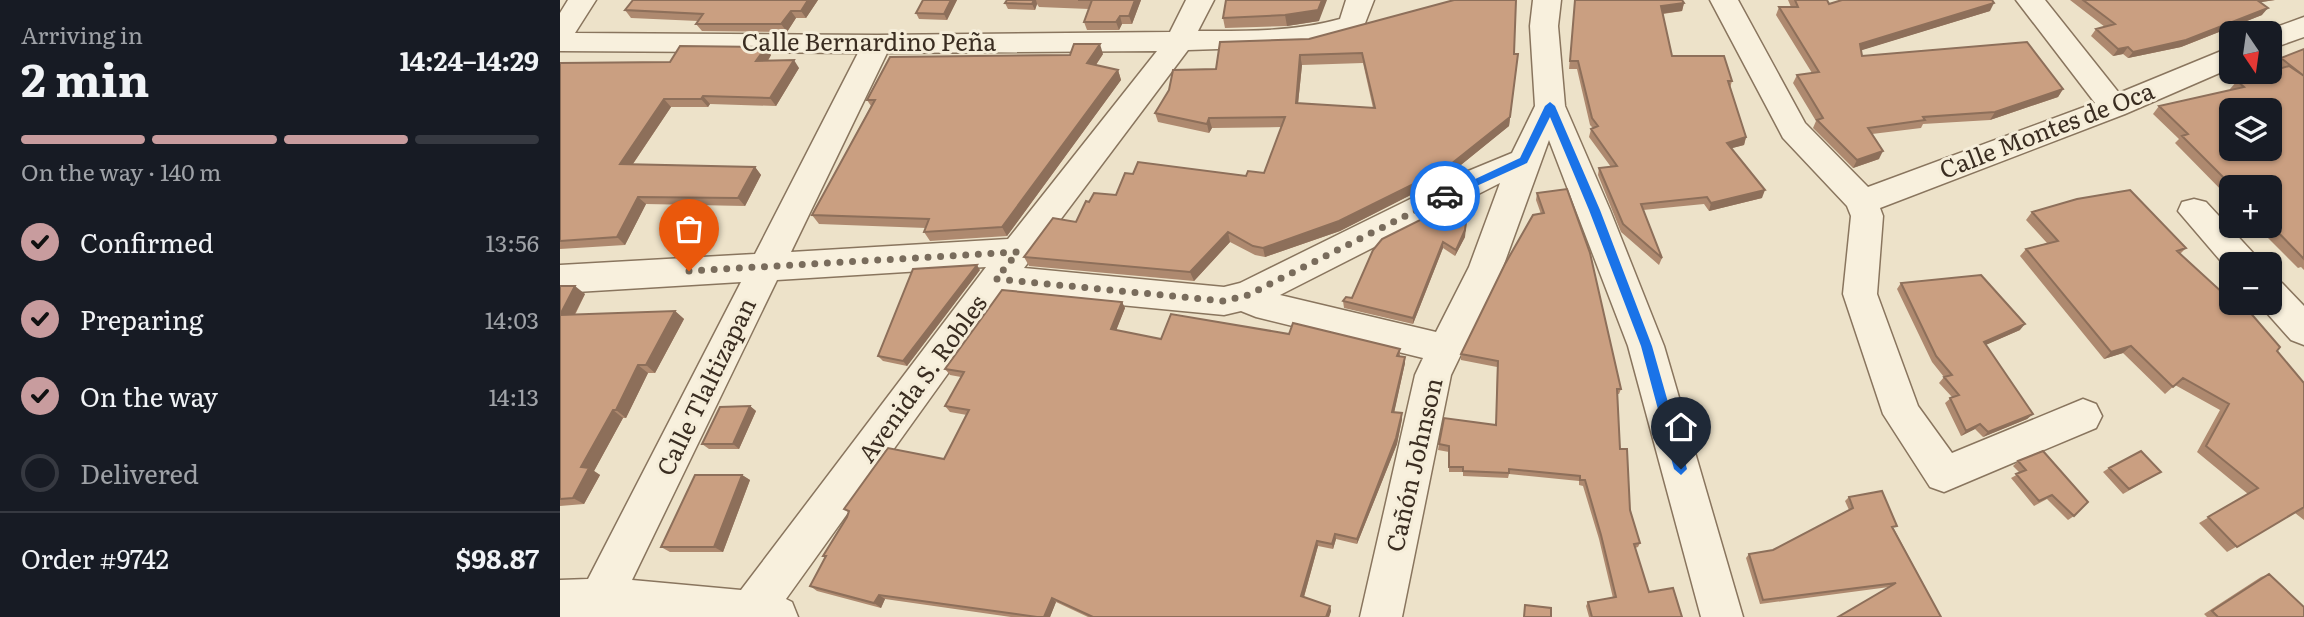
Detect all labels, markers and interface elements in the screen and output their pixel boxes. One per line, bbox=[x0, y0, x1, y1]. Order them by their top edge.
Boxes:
text: Arriving in bbox=[21, 17, 143, 51]
north arrow bbox=[2219, 21, 2282, 84]
map controls bbox=[2219, 21, 2282, 315]
street label: Calle Bernardino Peña bbox=[742, 23, 996, 58]
text: 14:24–14:29 bbox=[400, 40, 539, 79]
text: 2 min bbox=[21, 43, 150, 111]
street label: Calle Montes de Oca bbox=[1934, 72, 2159, 186]
button: layers bbox=[2219, 98, 2282, 161]
text: On the way · 140 m bbox=[21, 154, 221, 188]
courier bbox=[1410, 161, 1480, 231]
button: + bbox=[2219, 175, 2282, 238]
icon: car bbox=[1426, 177, 1464, 215]
pin bbox=[659, 199, 719, 271]
icon: bag bbox=[670, 210, 708, 248]
text: Confirmed bbox=[80, 222, 214, 261]
icon: check bbox=[21, 223, 59, 261]
text: 13:56 bbox=[485, 225, 539, 259]
button: − bbox=[2219, 252, 2282, 315]
street label: Avenida S. Robles bbox=[848, 286, 994, 469]
street label: Calle Tlaltizapan bbox=[646, 291, 763, 481]
text: Preparing bbox=[80, 299, 203, 338]
icon: check bbox=[21, 300, 59, 338]
text: 14:03 bbox=[485, 302, 539, 336]
street label: Cañón Johnson bbox=[1376, 374, 1450, 555]
text: On the way bbox=[80, 376, 218, 415]
icon: check bbox=[21, 377, 59, 415]
text: 14:13 bbox=[488, 379, 539, 413]
pin bbox=[1651, 397, 1711, 469]
icon: home bbox=[1662, 408, 1700, 446]
text: Delivered bbox=[80, 453, 199, 492]
text: Order #9742 bbox=[21, 538, 169, 577]
text: $98.87 bbox=[456, 538, 539, 577]

